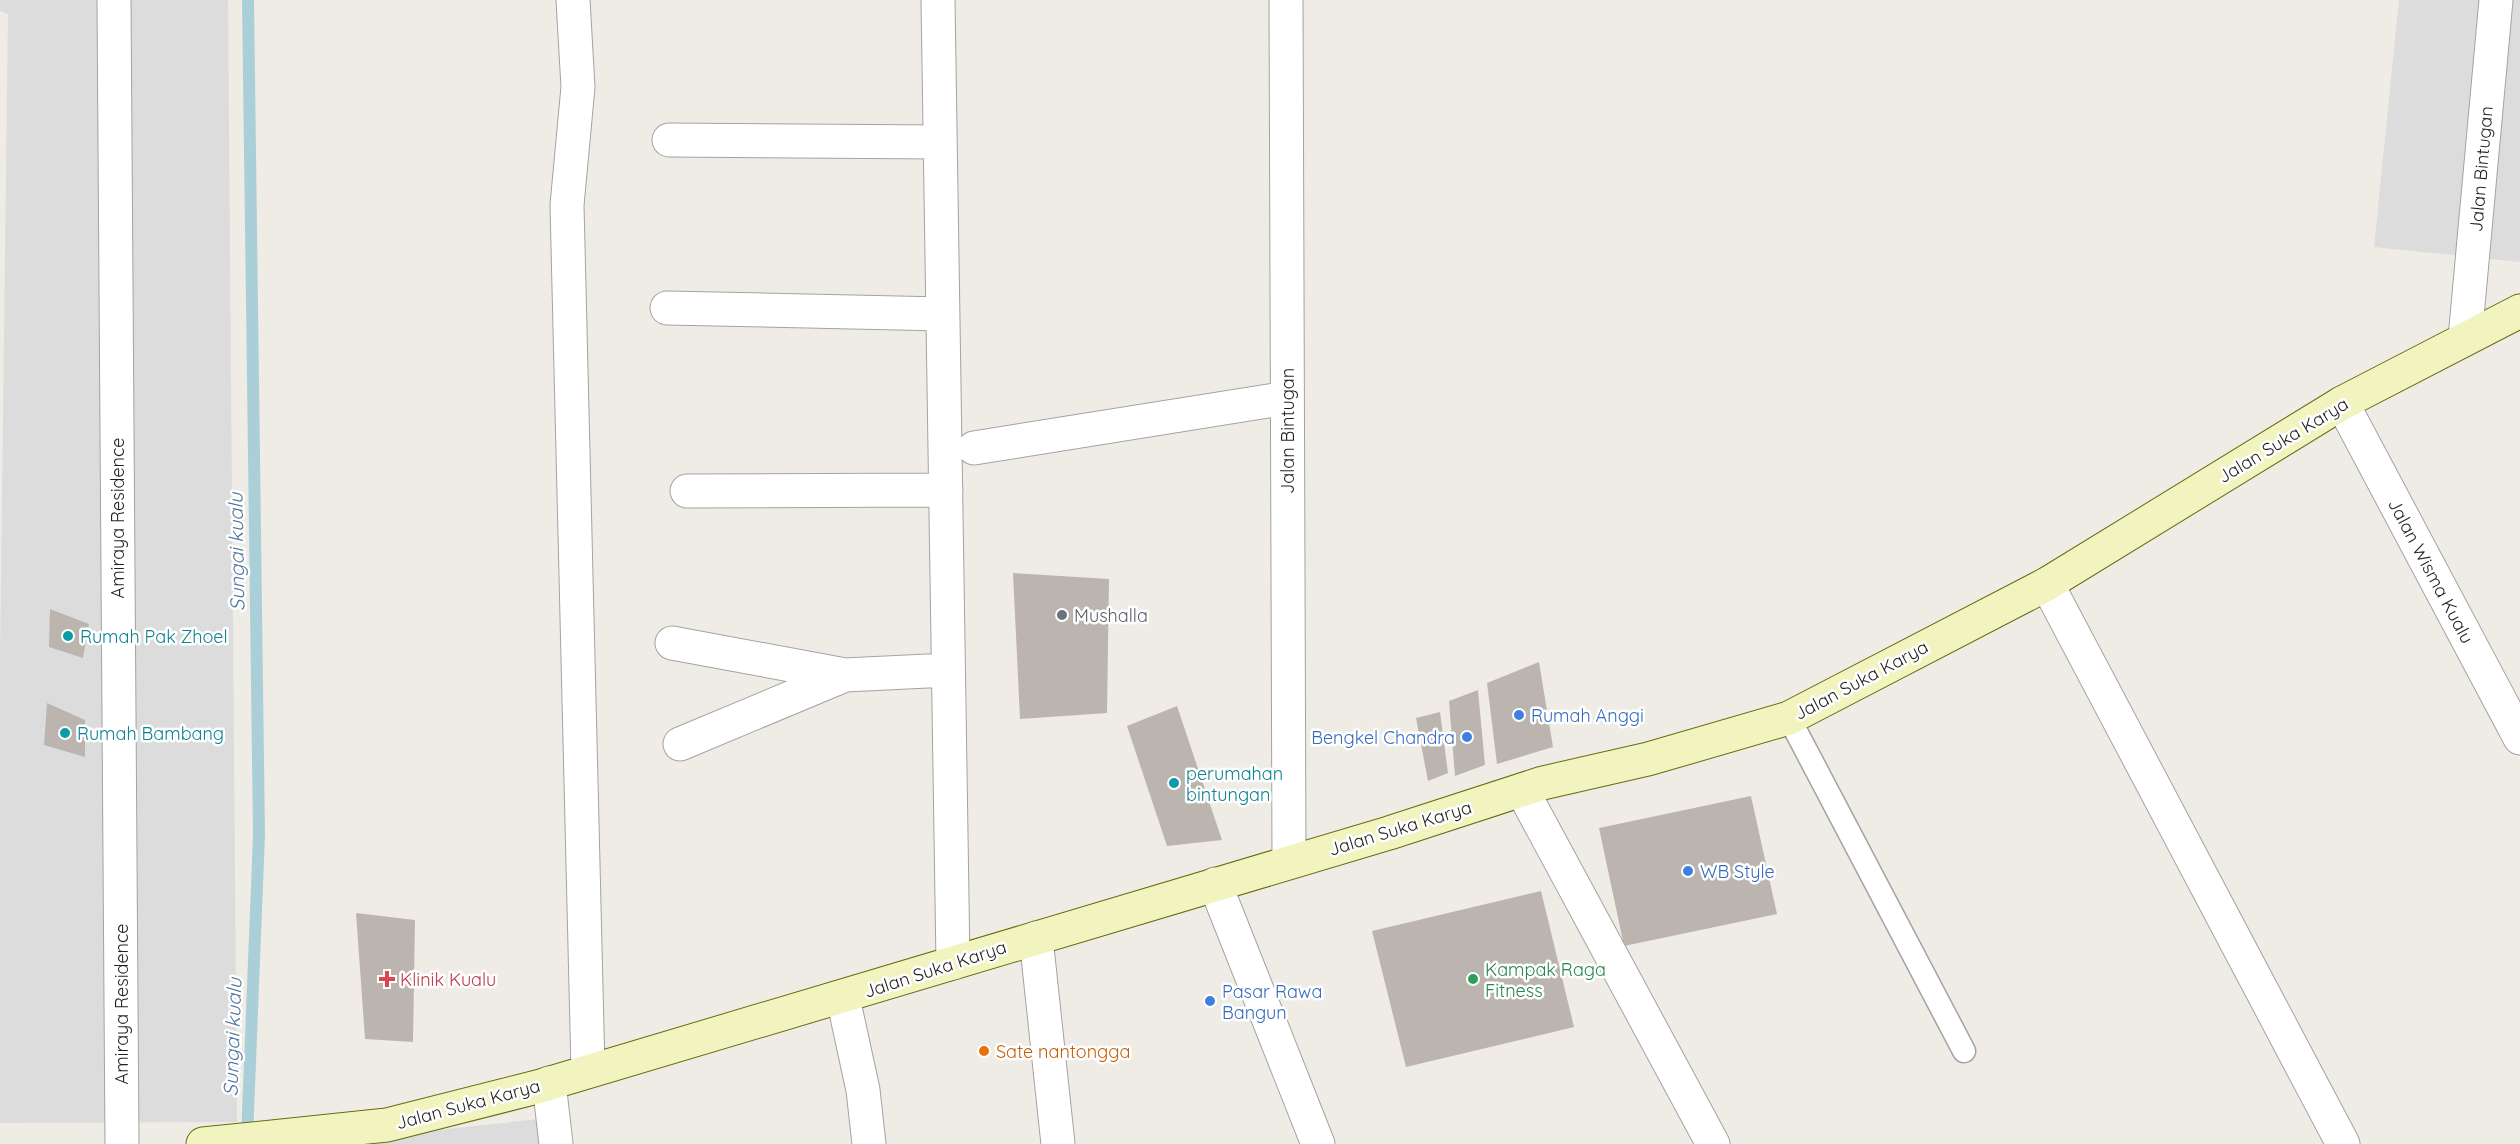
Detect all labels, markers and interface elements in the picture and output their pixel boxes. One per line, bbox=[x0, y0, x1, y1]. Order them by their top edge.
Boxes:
street label: Jalan Bintugan bbox=[2464, 105, 2498, 233]
street label: Jalan Bintugan bbox=[1276, 368, 1299, 494]
street label: Jalan Suka Karya bbox=[2213, 392, 2353, 488]
street label: Amiraya Residence bbox=[106, 438, 129, 599]
water label: Sungai kualu bbox=[222, 491, 250, 611]
street label: Jalan Wisma Kualu bbox=[2383, 495, 2479, 647]
place label: Mushalla bbox=[1074, 604, 1148, 627]
marker: Mushalla bbox=[1055, 608, 1069, 622]
place label: Rumah Pak Zhoel bbox=[80, 625, 228, 648]
marker: Rumah Pak Zhoel bbox=[61, 629, 75, 643]
street label: Jalan Suka Karya bbox=[1790, 635, 1932, 725]
place label: Rumah Anggi bbox=[1531, 704, 1644, 727]
marker: Rumah Anggi bbox=[1512, 708, 1526, 722]
place label: Rumah Bambang bbox=[77, 722, 224, 745]
marker: Rumah Bambang bbox=[58, 726, 72, 740]
place label: Bengkel Chandra bbox=[1311, 726, 1455, 749]
marker: Bengkel Chandra bbox=[1460, 730, 1474, 744]
place label: perumahan bintungan bbox=[1186, 762, 1283, 806]
marker: perumahan bintungan bbox=[1167, 776, 1181, 790]
street label: Jalan Suka Karya bbox=[1326, 795, 1474, 861]
place label: WB Style bbox=[1700, 860, 1775, 883]
marker: WB Style bbox=[1681, 864, 1695, 878]
street label: Amiraya Residence bbox=[110, 924, 133, 1085]
street label: Jalan Suka Karya bbox=[861, 935, 1009, 1003]
place label: Kampak Raga Fitness bbox=[1485, 958, 1606, 1002]
place label: Klinik Kualu bbox=[400, 968, 496, 991]
marker: Klinik Kualu bbox=[378, 970, 396, 988]
marker: Kampak Raga Fitness bbox=[1466, 972, 1480, 986]
water label: Sungai kualu bbox=[217, 976, 247, 1097]
place label: Pasar Rawa Bangun bbox=[1222, 980, 1322, 1024]
marker: Pasar Rawa Bangun bbox=[1203, 994, 1217, 1008]
place label: Sate nantongga bbox=[996, 1040, 1130, 1063]
marker: Sate nantongga bbox=[977, 1044, 991, 1058]
street label: Jalan Suka Karya bbox=[393, 1074, 543, 1134]

